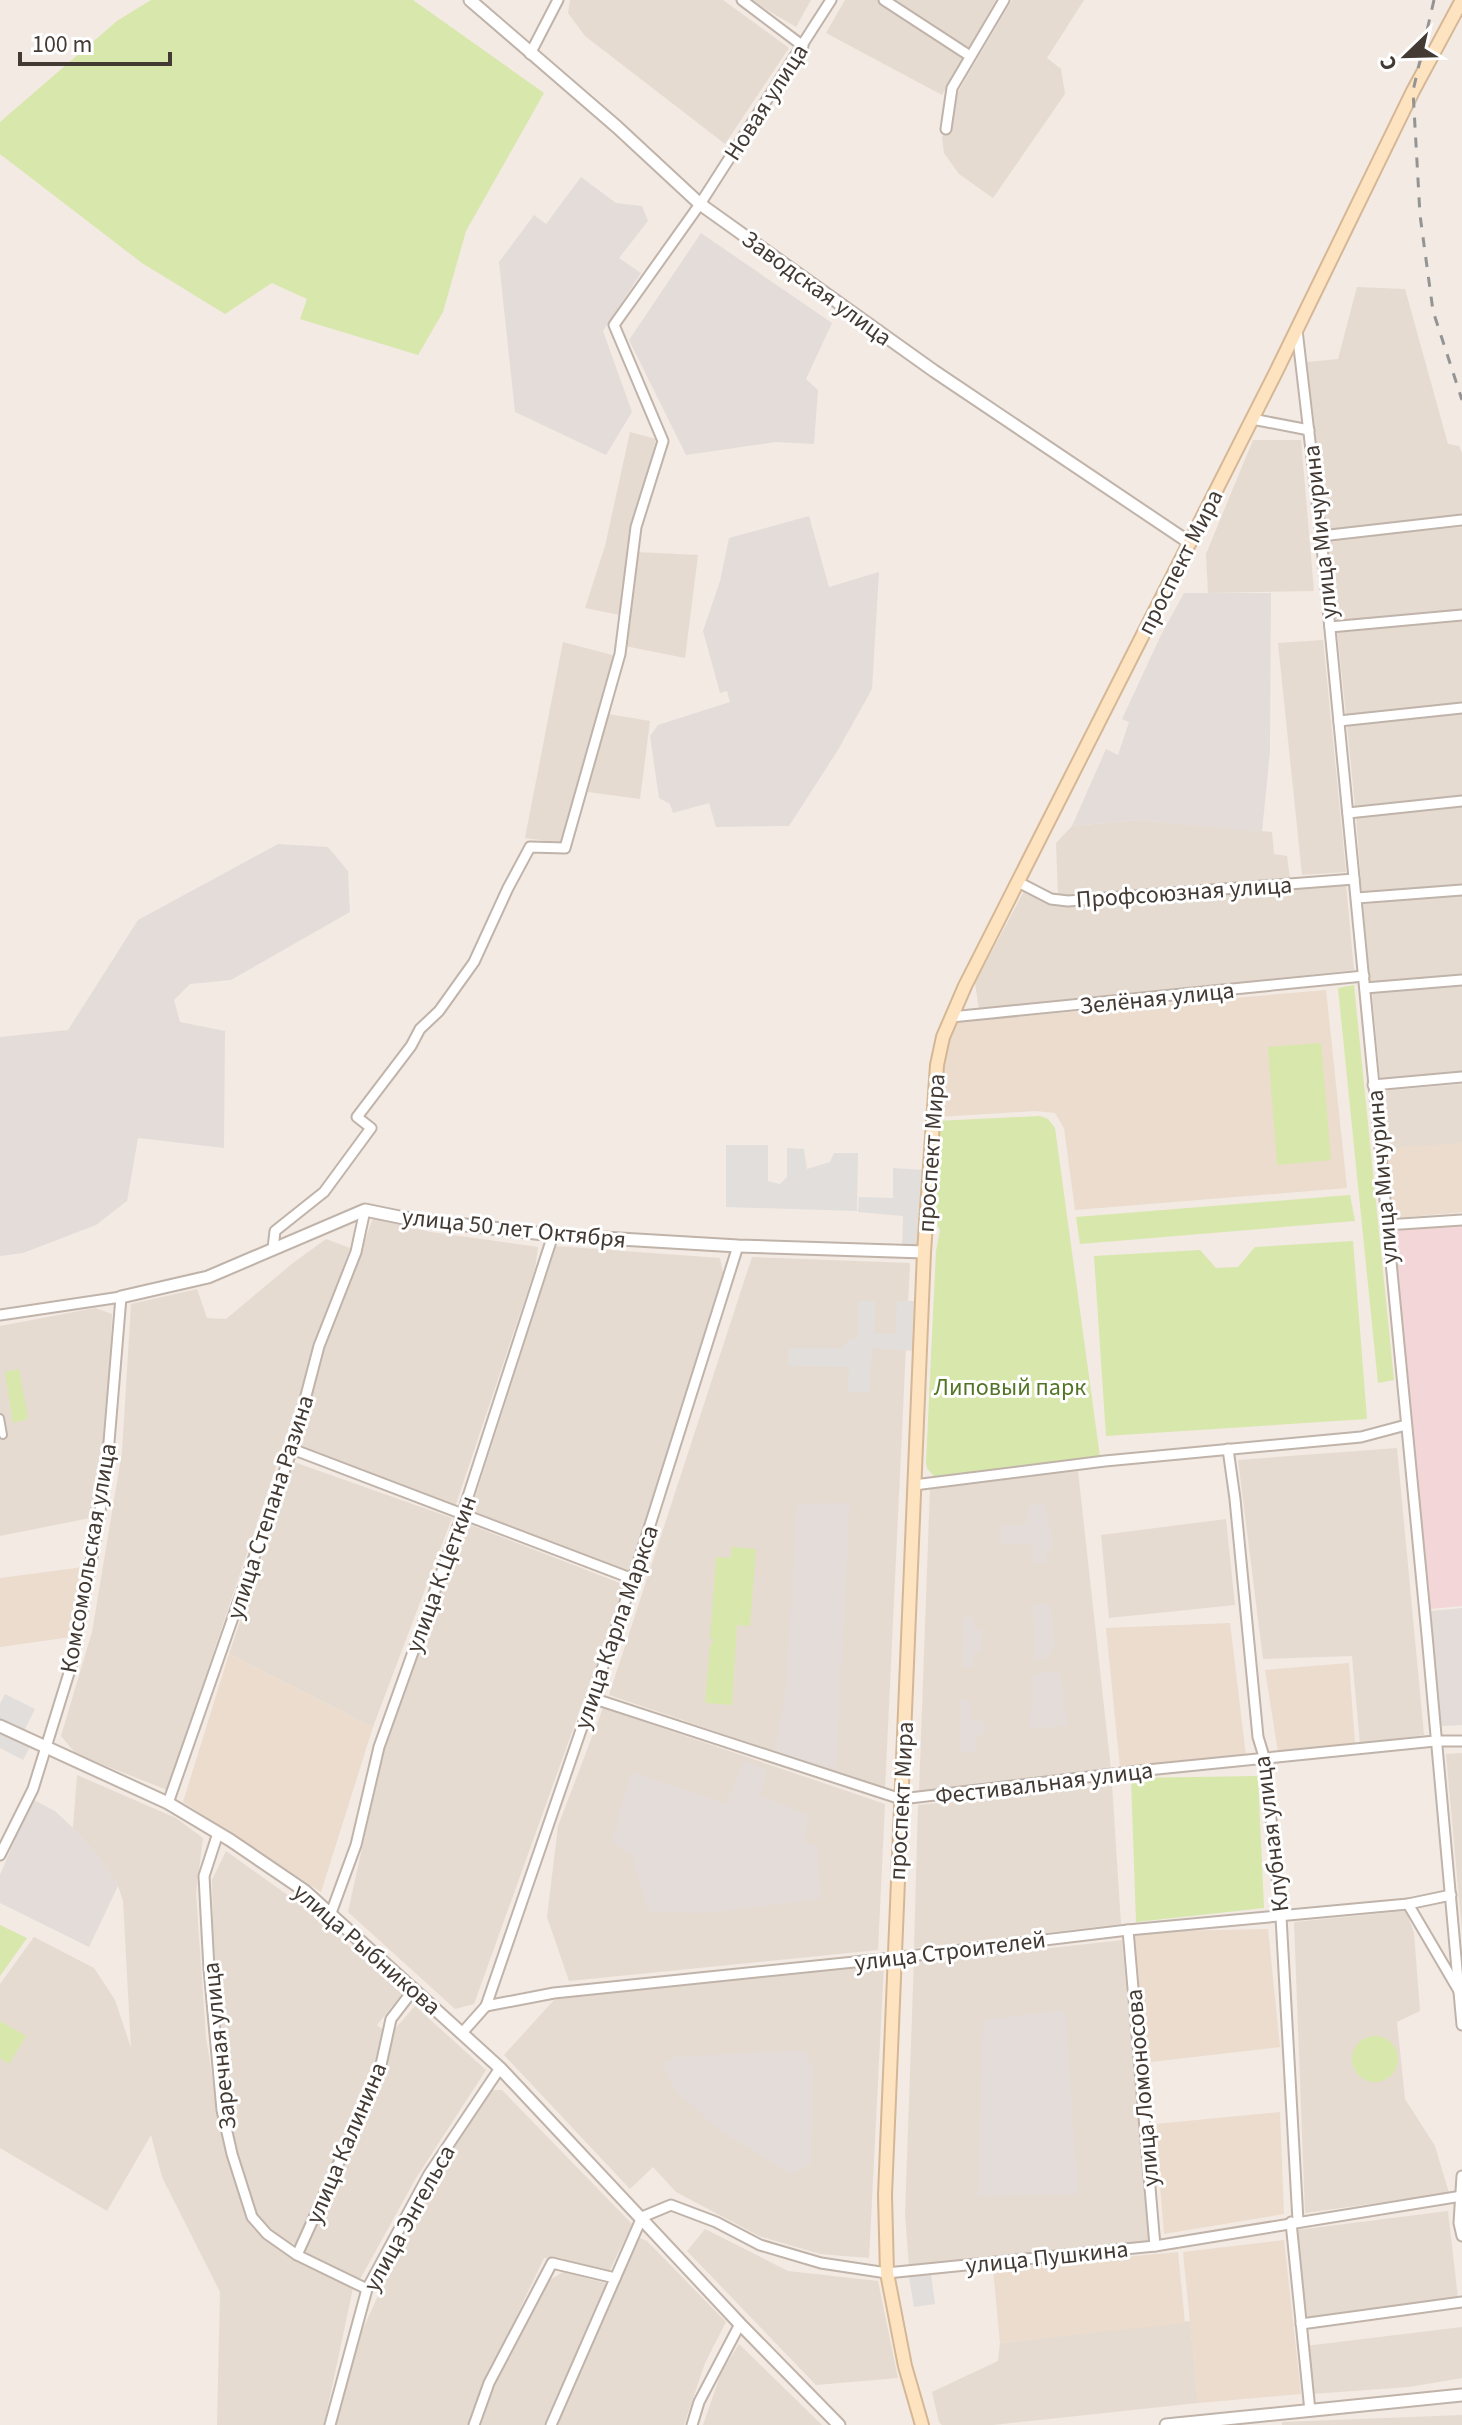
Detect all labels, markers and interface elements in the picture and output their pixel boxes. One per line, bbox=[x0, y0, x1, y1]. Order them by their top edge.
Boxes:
scale bar bbox=[20, 16, 170, 66]
north arrow bbox=[1366, 16, 1446, 96]
text: 100 m bbox=[32, 27, 92, 62]
street label: Новая улица bbox=[716, 37, 817, 168]
text: С bbox=[1371, 51, 1406, 76]
street label: Заводская улица bbox=[734, 222, 899, 355]
street label: улица Мичурина bbox=[1294, 443, 1347, 621]
street label: проспект Мира bbox=[1129, 483, 1232, 641]
street label: Профсоюзная улица bbox=[1075, 867, 1293, 918]
street label: Зелёная улица bbox=[1078, 973, 1236, 1024]
street label: проспект Мира bbox=[908, 1072, 955, 1234]
street label: улица Мичурина bbox=[1357, 1088, 1408, 1265]
street label: улица 50 лет Октября bbox=[400, 1199, 628, 1258]
park label: Липовый парк bbox=[934, 1370, 1086, 1405]
street label: улица Степана Разина bbox=[218, 1391, 323, 1624]
street label: Комсомольская улица bbox=[51, 1440, 126, 1676]
street label: улица К.Цеткин bbox=[397, 1491, 486, 1658]
street label: улица Карла Маркса bbox=[565, 1520, 668, 1734]
street label: проспект Мира bbox=[880, 1721, 923, 1881]
street label: Фестивальная улица bbox=[933, 1753, 1155, 1814]
street label: Клубная улица bbox=[1245, 1754, 1298, 1914]
street label: улица Рыбникова bbox=[285, 1875, 448, 2024]
street label: улица Строителей bbox=[852, 1922, 1048, 1981]
street label: Заречная улица bbox=[193, 1960, 246, 2132]
street label: улица Ломоносова bbox=[1116, 1988, 1169, 2188]
street label: улица Калинина bbox=[297, 2057, 396, 2229]
street label: улица Энгельса bbox=[355, 2138, 464, 2298]
street label: улица Пушкина bbox=[964, 2232, 1130, 2283]

